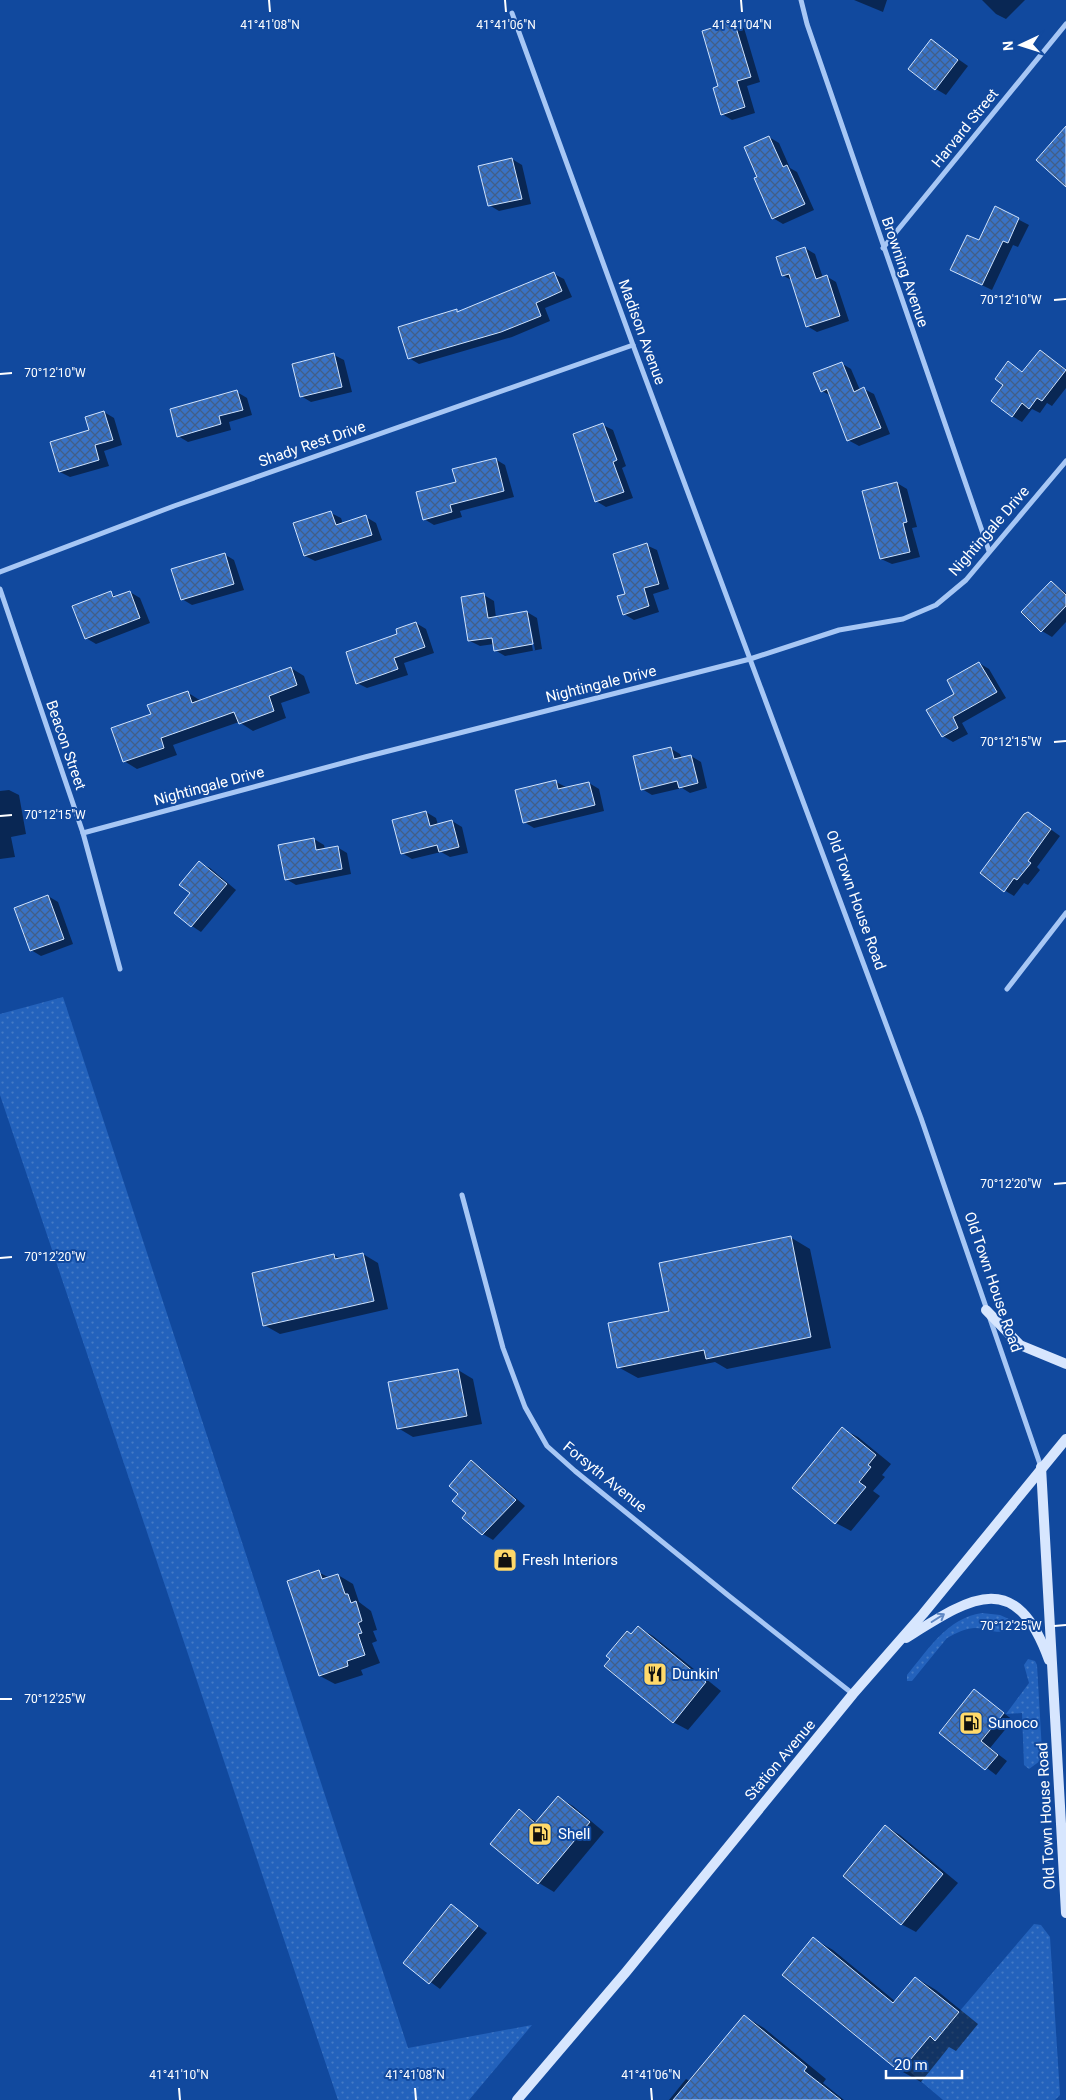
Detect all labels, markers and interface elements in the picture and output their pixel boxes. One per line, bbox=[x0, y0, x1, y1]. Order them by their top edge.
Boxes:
text: 41°41'08"N bbox=[240, 18, 300, 32]
text: 41°41'06"N bbox=[476, 18, 536, 32]
text: 41°41'04"N bbox=[712, 18, 772, 32]
north arrow bbox=[996, 20, 1046, 70]
text: N bbox=[1000, 40, 1016, 51]
street label: Harvard Street bbox=[928, 85, 1002, 171]
street label: Browning Avenue bbox=[878, 214, 932, 330]
street label: Madison Avenue bbox=[615, 277, 669, 387]
text: 70°12'10"W bbox=[980, 293, 1042, 307]
text: 70°12'10"W bbox=[24, 366, 86, 380]
street label: Shady Rest Drive bbox=[256, 417, 368, 471]
street label: Nightingale Drive bbox=[945, 482, 1033, 580]
street label: Nightingale Drive bbox=[544, 662, 658, 706]
street label: Beacon Street bbox=[42, 698, 90, 792]
text: 70°12'15"W bbox=[980, 735, 1042, 749]
street label: Nightingale Drive bbox=[152, 763, 266, 809]
text: 70°12'15"W bbox=[24, 808, 86, 822]
street label: Old Town House Road bbox=[822, 828, 890, 972]
text: 70°12'20"W bbox=[980, 1177, 1042, 1191]
street label: Old Town House Road bbox=[961, 1209, 1025, 1355]
text: 70°12'20"W bbox=[24, 1250, 86, 1264]
street label: Forsyth Avenue bbox=[559, 1438, 651, 1516]
shop icon: Fresh Interiors bbox=[492, 1547, 518, 1573]
place label: Fresh Interiors bbox=[522, 1551, 618, 1569]
one-way arrow bbox=[930, 1613, 944, 1623]
text: 70°12'25"W bbox=[980, 1619, 1042, 1633]
restaurant icon: Dunkin' bbox=[642, 1661, 668, 1687]
place label: Dunkin' bbox=[672, 1665, 720, 1683]
text: 70°12'25"W bbox=[24, 1692, 86, 1706]
fuel station icon: Sunoco bbox=[958, 1710, 984, 1736]
place label: Sunoco bbox=[988, 1714, 1038, 1732]
street label: Station Avenue bbox=[741, 1716, 819, 1804]
street label: Old Town House Road bbox=[1033, 1742, 1059, 1890]
fuel station icon: Shell bbox=[527, 1821, 553, 1847]
place label: Shell bbox=[558, 1825, 590, 1843]
scale bar bbox=[886, 2048, 962, 2080]
text: 20 m bbox=[894, 2056, 928, 2074]
text: 41°41'10"N bbox=[149, 2068, 209, 2082]
text: 41°41'08"N bbox=[385, 2068, 445, 2082]
text: 41°41'06"N bbox=[621, 2068, 681, 2082]

